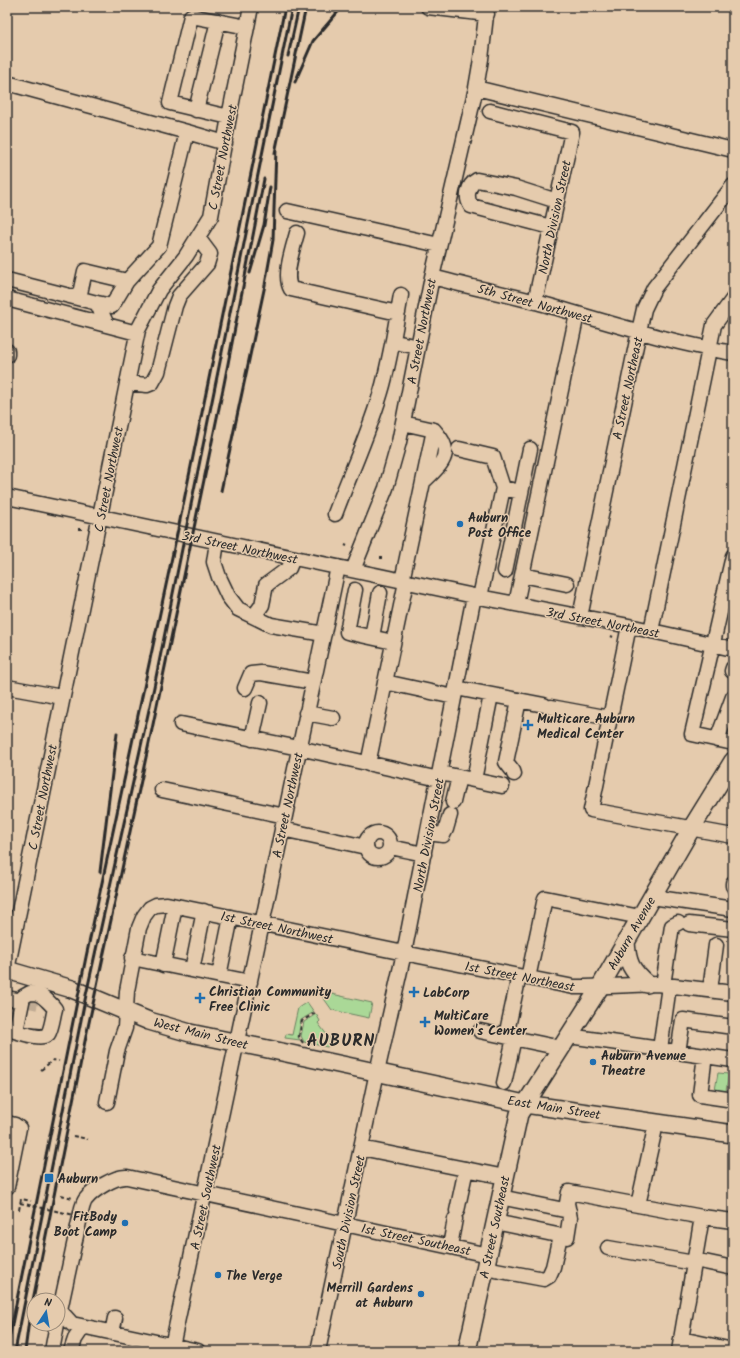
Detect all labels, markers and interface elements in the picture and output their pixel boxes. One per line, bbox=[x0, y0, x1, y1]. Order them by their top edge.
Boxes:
street label: C Street Northwest bbox=[203, 102, 244, 212]
street label: North Division Street bbox=[533, 158, 578, 276]
street label: A Street Northwest bbox=[402, 276, 443, 386]
street label: 5th Street Northwest bbox=[475, 279, 596, 330]
street label: A Street Northeast bbox=[607, 334, 650, 442]
street label: C Street Northwest bbox=[89, 424, 130, 534]
place label: Auburn Post Office bbox=[468, 508, 532, 544]
marker: Auburn Post Office bbox=[455, 519, 465, 529]
street label: 3rd Street Northwest bbox=[180, 526, 300, 571]
street label: 3rd Street Northeast bbox=[544, 602, 662, 645]
place label: Multicare Auburn Medical Center bbox=[537, 709, 635, 745]
marker: Multicare Auburn Medical Center bbox=[522, 719, 534, 731]
street label: C Street Northwest bbox=[23, 742, 64, 852]
street label: A Street Northwest bbox=[267, 750, 310, 860]
street label: North Division Street bbox=[408, 775, 451, 894]
street label: Auburn Avenue bbox=[603, 893, 662, 974]
street label: 1st Street Northwest bbox=[219, 906, 336, 951]
street label: 1st Street Northeast bbox=[463, 957, 577, 999]
place label: Christian Community Free Clinic bbox=[209, 982, 332, 1018]
place label: LabCorp bbox=[423, 983, 470, 1004]
marker: LabCorp bbox=[408, 986, 420, 998]
marker: Christian Community Free Clinic bbox=[194, 992, 206, 1004]
place label: MultiCare Women's Center bbox=[434, 1006, 528, 1042]
street label: West Main Street bbox=[151, 1013, 251, 1057]
marker: MultiCare Women's Center bbox=[419, 1016, 431, 1028]
district label: AUBURN bbox=[307, 1028, 375, 1055]
place label: Auburn Avenue Theatre bbox=[601, 1046, 687, 1082]
marker: Auburn Avenue Theatre bbox=[588, 1057, 598, 1067]
street label: East Main Street bbox=[506, 1091, 603, 1126]
street label: A Street Southwest bbox=[185, 1142, 228, 1252]
street label: South Division Street bbox=[327, 1152, 372, 1271]
place label: Auburn bbox=[58, 1169, 98, 1190]
marker: Auburn bbox=[43, 1172, 55, 1184]
street label: A Street Southeast bbox=[474, 1173, 517, 1281]
place label: FitBody Boot Camp bbox=[54, 1207, 117, 1243]
marker: FitBody Boot Camp bbox=[120, 1218, 130, 1228]
street label: 1st Street Southeast bbox=[359, 1219, 473, 1263]
place label: The Verge bbox=[226, 1266, 283, 1287]
marker: The Verge bbox=[213, 1270, 223, 1280]
place label: Merrill Gardens at Auburn bbox=[326, 1278, 413, 1314]
marker: Merrill Gardens at Auburn bbox=[416, 1289, 426, 1299]
north arrow bbox=[26, 1292, 66, 1332]
text: N bbox=[43, 1294, 53, 1313]

